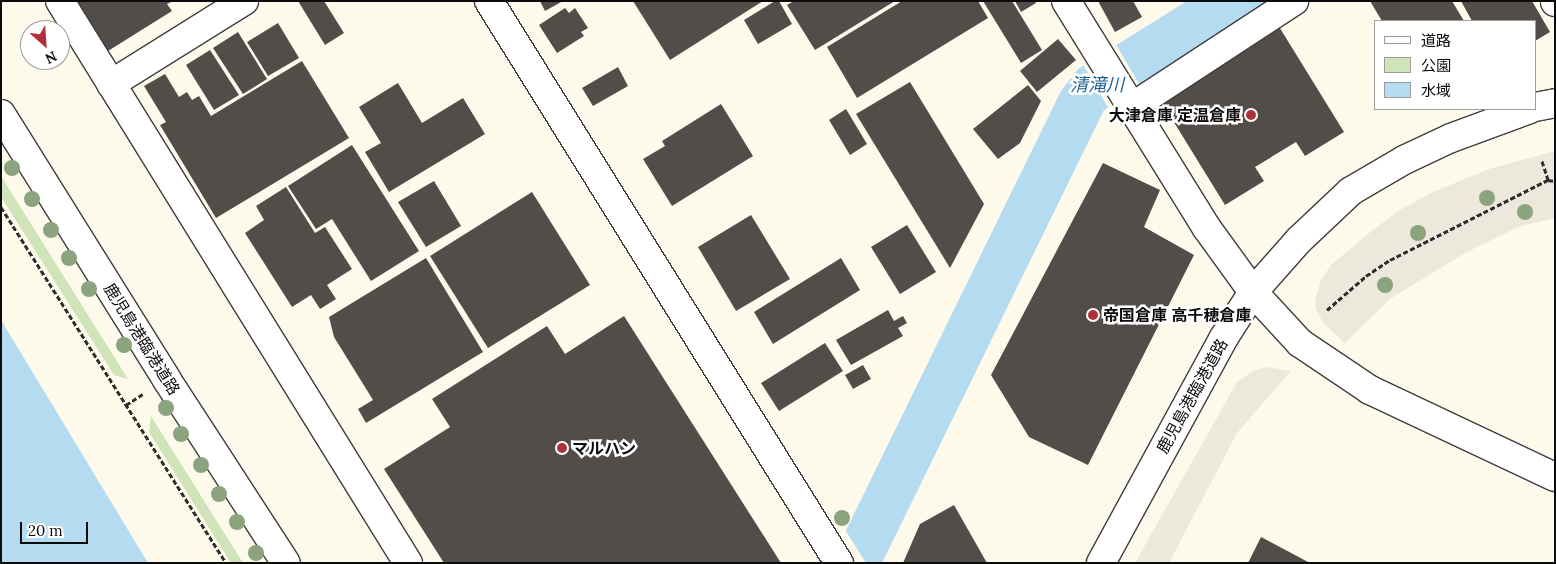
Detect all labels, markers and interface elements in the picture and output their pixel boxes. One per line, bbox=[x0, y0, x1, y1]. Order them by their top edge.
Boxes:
north arrow bbox=[20, 20, 70, 70]
legend bbox=[1374, 20, 1536, 110]
text: 道路 bbox=[1421, 31, 1451, 50]
text: N bbox=[42, 47, 60, 68]
text: 公園 bbox=[1421, 56, 1451, 75]
water label: 清滝川 bbox=[1070, 74, 1124, 96]
text: 水域 bbox=[1421, 81, 1451, 100]
place label: 大津倉庫 定温倉庫 bbox=[1109, 105, 1241, 125]
marker: 大津倉庫 定温倉庫 bbox=[1245, 109, 1257, 121]
street label: 鹿児島港臨港道路 bbox=[100, 280, 184, 398]
place label: 帝国倉庫 高千穂倉庫 bbox=[1103, 305, 1251, 325]
marker: 帝国倉庫 高千穂倉庫 bbox=[1087, 309, 1099, 321]
street label: 鹿児島港臨港道路 bbox=[1153, 335, 1231, 457]
place label: マルハン bbox=[572, 438, 636, 458]
marker: マルハン bbox=[556, 442, 568, 454]
scale bar bbox=[22, 512, 90, 544]
text: 20 m bbox=[28, 521, 63, 540]

